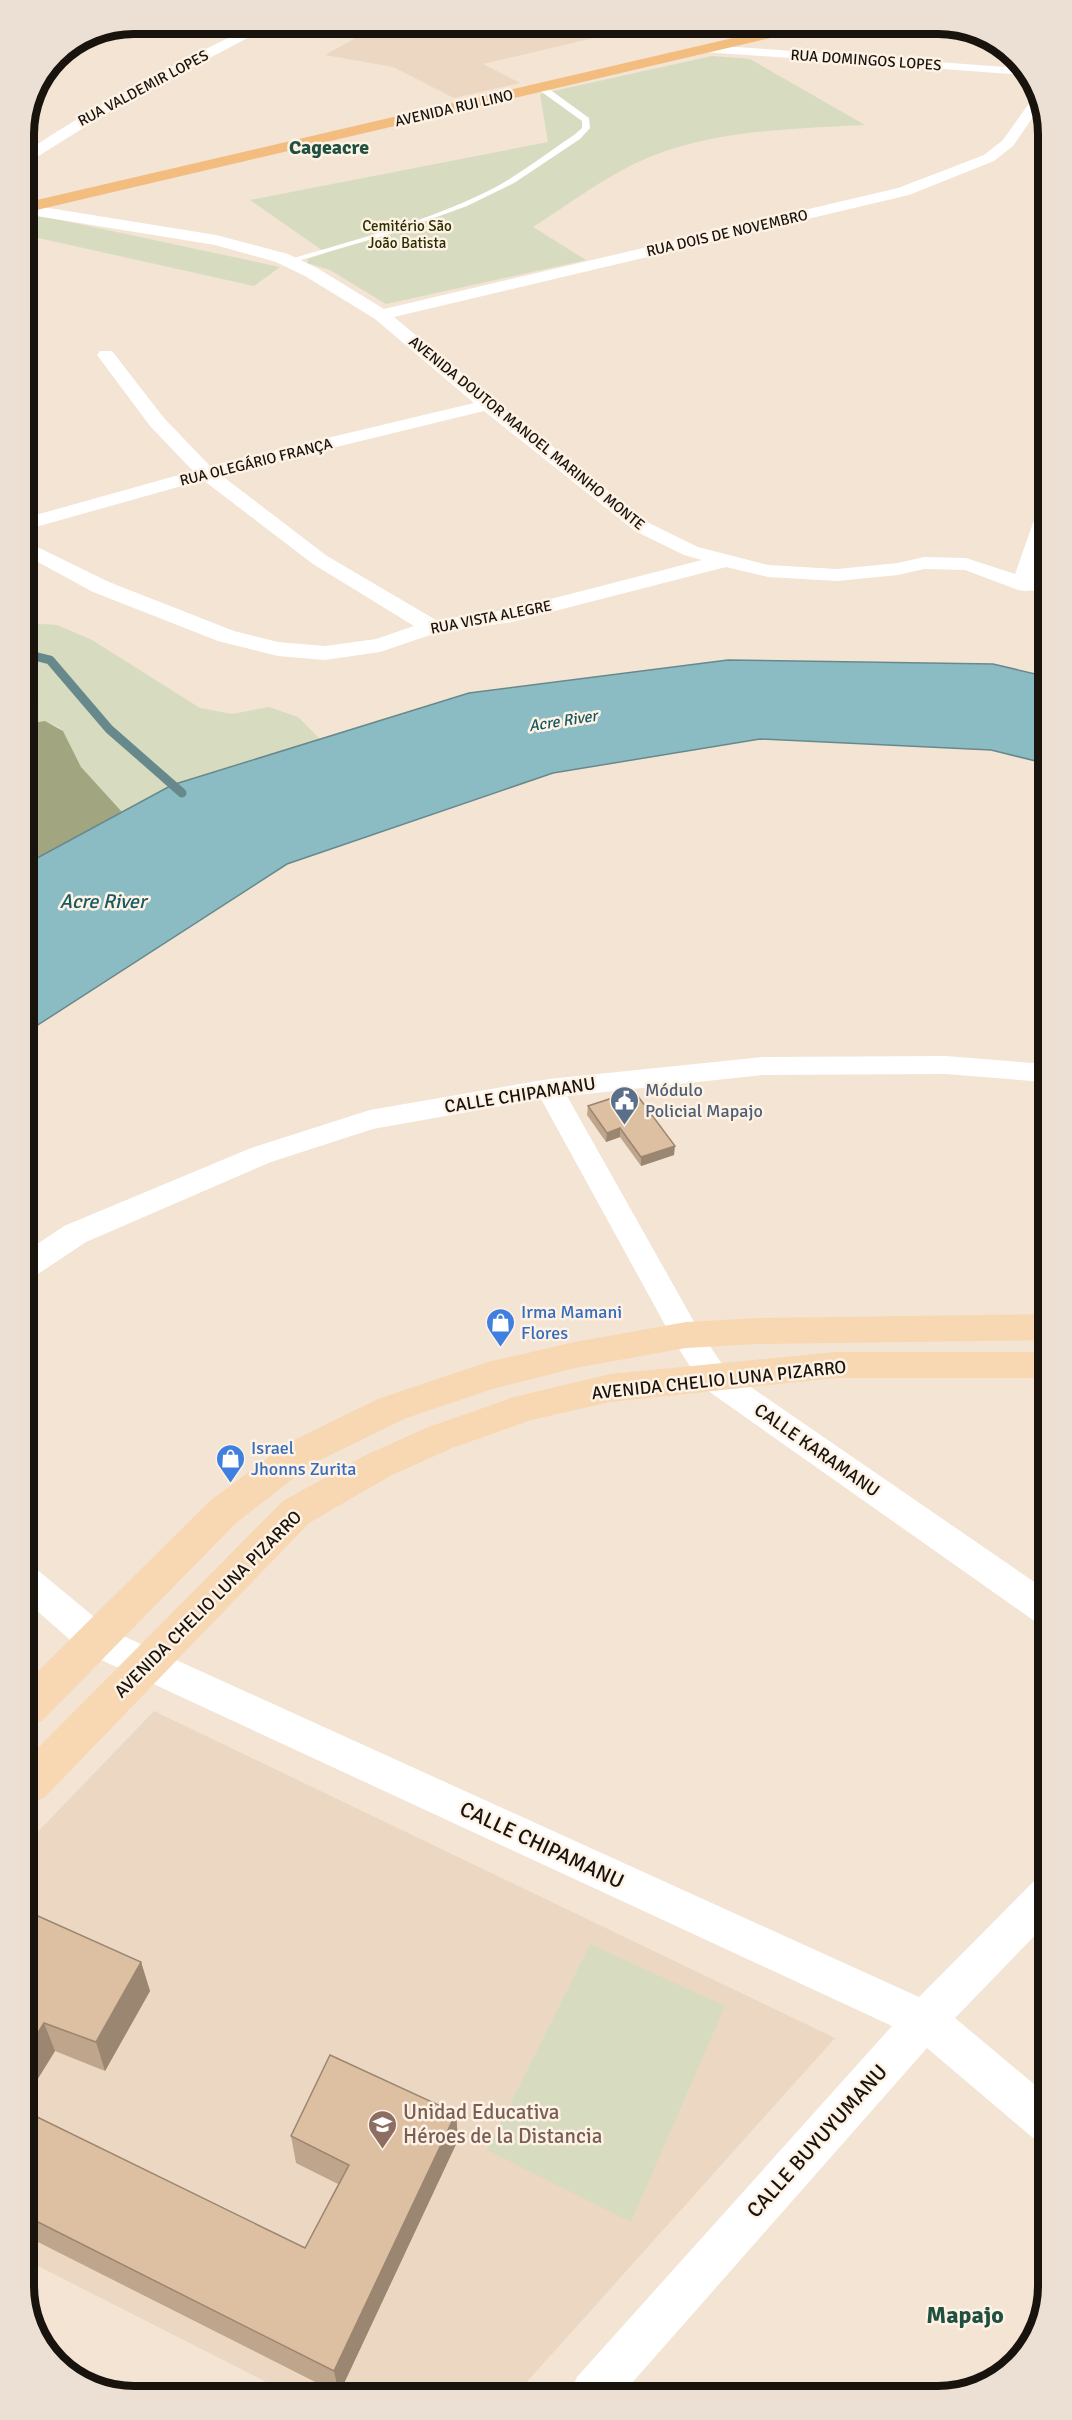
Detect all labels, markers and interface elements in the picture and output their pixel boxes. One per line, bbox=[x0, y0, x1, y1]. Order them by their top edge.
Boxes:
street label: RUA VALDEMIR LOPES bbox=[75, 46, 211, 130]
street label: RUA DOMINGOS LOPES bbox=[790, 46, 942, 74]
street label: AVENIDA RUI LINO bbox=[393, 86, 515, 130]
district label: Cageacre bbox=[289, 135, 369, 160]
street label: RUA DOIS DE NOVEMBRO bbox=[645, 206, 810, 260]
park label: Cemitério São João Batista bbox=[362, 217, 452, 252]
street label: AVENIDA DOUTOR MANOEL MARINHO MONTE bbox=[406, 332, 648, 534]
street label: RUA OLEGÁRIO FRANÇA bbox=[178, 433, 334, 490]
street label: RUA VISTA ALEGRE bbox=[429, 596, 553, 638]
water label: Acre River bbox=[527, 705, 601, 736]
water label: Acre River bbox=[60, 889, 149, 914]
street label: CALLE CHIPAMANU bbox=[443, 1072, 597, 1118]
place label: Módulo Policial Mapajo bbox=[645, 1079, 763, 1122]
public building icon: Módulo Policial Mapajo bbox=[608, 1084, 640, 1126]
place label: Irma Mamani Flores bbox=[521, 1301, 622, 1344]
shop icon: Irma Mamani Flores bbox=[484, 1306, 516, 1348]
street label: AVENIDA CHELIO LUNA PIZARRO bbox=[591, 1356, 847, 1404]
street label: CALLE KARAMANU bbox=[750, 1399, 884, 1501]
place label: Israel Jhonns Zurita bbox=[251, 1437, 356, 1480]
shop icon: Israel Jhonns Zurita bbox=[214, 1442, 246, 1484]
street label: AVENIDA CHELIO LUNA PIZARRO bbox=[110, 1506, 306, 1702]
street label: CALLE CHIPAMANU bbox=[456, 1796, 628, 1894]
street label: CALLE BUYUYUMANU bbox=[741, 2059, 893, 2223]
place label: Unidad Educativa Héroes de la Distancia bbox=[403, 2099, 602, 2149]
school or university icon: Unidad Educativa Héroes de la Distancia bbox=[366, 2108, 398, 2150]
district label: Mapajo bbox=[926, 2300, 1004, 2330]

